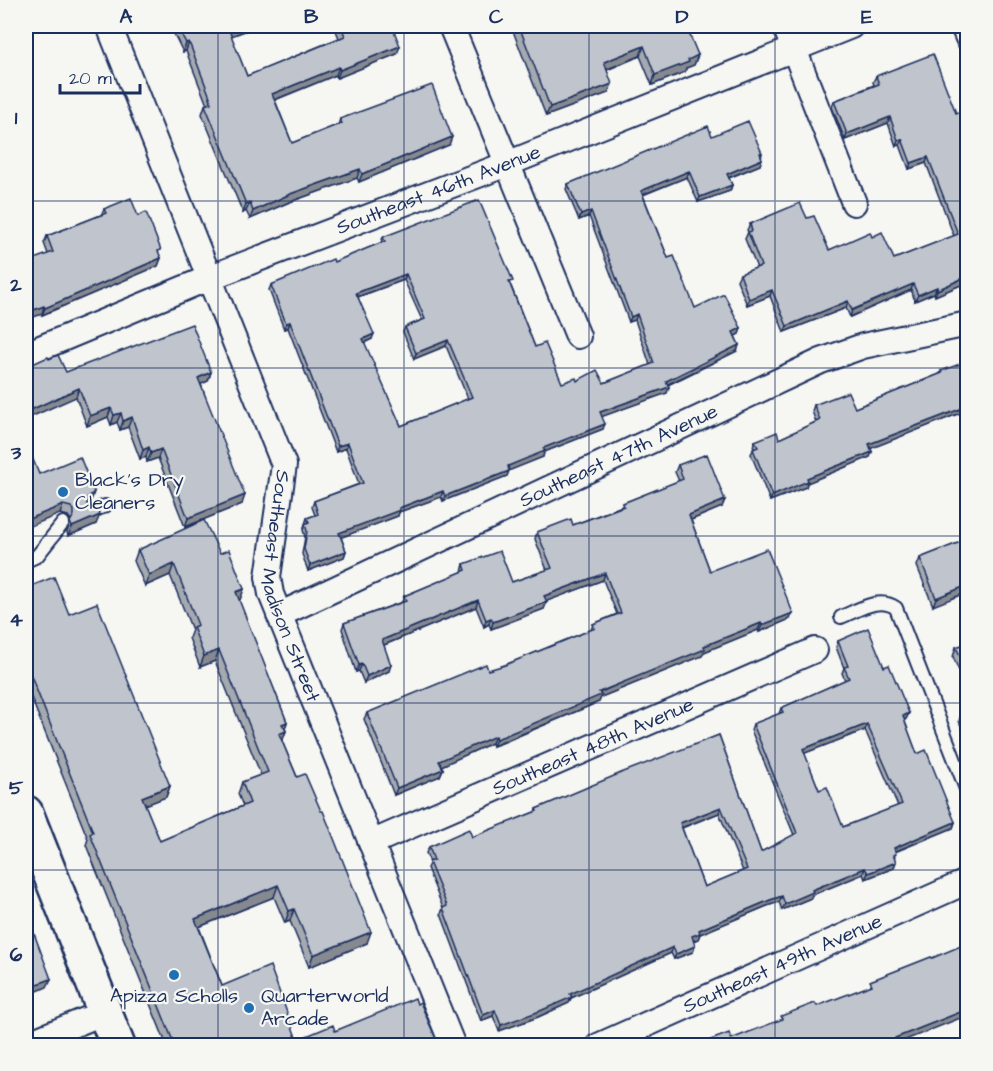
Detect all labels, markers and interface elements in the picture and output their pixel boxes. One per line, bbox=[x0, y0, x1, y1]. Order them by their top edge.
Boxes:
text: A bbox=[120, 3, 133, 31]
text: B bbox=[304, 3, 319, 31]
text: C bbox=[489, 3, 504, 31]
text: D bbox=[676, 3, 689, 31]
text: E bbox=[861, 3, 873, 31]
scale bar bbox=[60, 57, 140, 95]
text: 20 m bbox=[69, 66, 112, 91]
text: 1 bbox=[15, 104, 18, 132]
street label: Southeast 46th Avenue bbox=[332, 138, 545, 242]
text: 2 bbox=[9, 271, 22, 299]
street label: Southeast 47th Avenue bbox=[515, 397, 723, 514]
text: 3 bbox=[10, 439, 22, 467]
place label: Black's Dry Cleaners bbox=[75, 466, 184, 517]
street label: Southeast Madison Street bbox=[253, 468, 327, 706]
marker: Black's Dry Cleaners bbox=[56, 485, 70, 499]
text: 4 bbox=[9, 606, 23, 634]
street label: Southeast 48th Avenue bbox=[488, 690, 698, 803]
text: 5 bbox=[9, 774, 24, 802]
street label: Southeast 49th Avenue bbox=[678, 907, 887, 1020]
text: 6 bbox=[10, 941, 23, 969]
marker: Apizza Scholls bbox=[167, 968, 181, 982]
place label: Apizza Scholls bbox=[110, 982, 238, 1010]
place label: Quarterworld Arcade bbox=[261, 982, 388, 1033]
marker: Quarterworld Arcade bbox=[242, 1001, 256, 1015]

